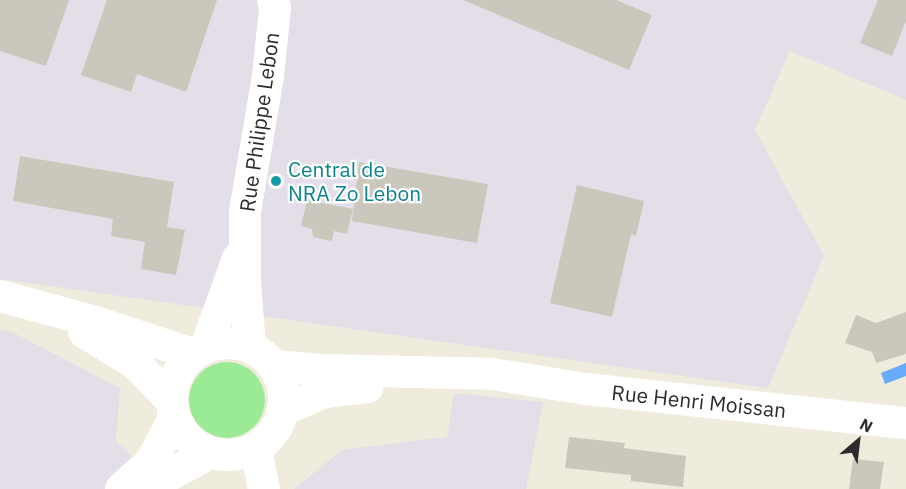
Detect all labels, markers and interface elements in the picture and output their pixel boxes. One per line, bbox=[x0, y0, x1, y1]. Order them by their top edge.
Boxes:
street label: Rue Philippe Lebon bbox=[234, 30, 284, 214]
place label: Central de NRA Zo Lebon bbox=[288, 156, 421, 206]
marker: Central de NRA Zo Lebon bbox=[269, 174, 283, 188]
street label: Rue Henri Moissan bbox=[610, 379, 788, 423]
north arrow bbox=[828, 411, 888, 471]
text: N bbox=[857, 414, 876, 437]

